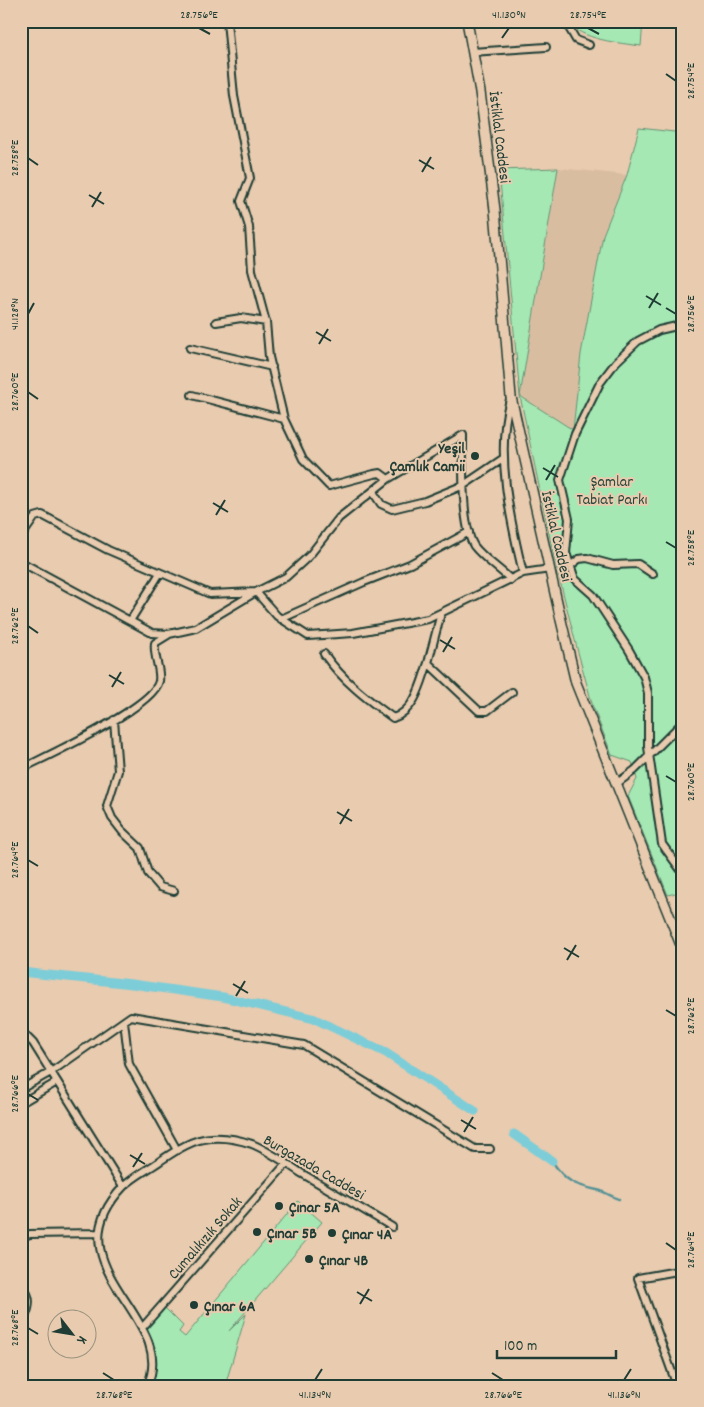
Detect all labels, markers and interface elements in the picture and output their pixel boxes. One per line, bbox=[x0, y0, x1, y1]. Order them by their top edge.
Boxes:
text: 28.756°E bbox=[180, 7, 218, 24]
text: 41.130°N bbox=[492, 7, 526, 24]
text: 28.754°E bbox=[570, 7, 607, 24]
text: 28.754°E bbox=[683, 62, 700, 99]
street label: İstiklal Caddesi bbox=[481, 90, 516, 185]
text: 28.758°E bbox=[7, 139, 24, 176]
text: 28.756°E bbox=[683, 295, 700, 333]
text: 41.128°N bbox=[7, 298, 24, 330]
text: 28.760°E bbox=[7, 372, 24, 411]
place label: Yeşil Çamlık Camii bbox=[390, 438, 465, 479]
marker: Yeşil Çamlık Camii bbox=[469, 450, 481, 462]
park label: Şamlar Tabiat Parkı bbox=[576, 471, 648, 512]
street label: İstiklal Caddesi bbox=[534, 489, 577, 584]
text: 28.758°E bbox=[683, 529, 700, 566]
text: 28.762°E bbox=[7, 607, 24, 645]
text: 28.760°E bbox=[683, 762, 700, 801]
text: 28.764°E bbox=[7, 841, 24, 878]
text: 28.762°E bbox=[683, 997, 700, 1035]
text: 28.766°E bbox=[7, 1075, 24, 1113]
street label: Burgazada Caddesi bbox=[259, 1130, 369, 1207]
street label: Cumalıkızık Sokak bbox=[163, 1192, 249, 1285]
place label: Çınar 5A bbox=[289, 1197, 340, 1220]
marker: Çınar 5A bbox=[273, 1200, 285, 1212]
place label: Çınar 5B bbox=[267, 1223, 317, 1246]
place label: Çınar 4A bbox=[342, 1224, 393, 1247]
marker: Çınar 5B bbox=[251, 1226, 263, 1238]
marker: Çınar 4A bbox=[326, 1227, 338, 1239]
text: 28.764°E bbox=[683, 1231, 700, 1268]
place label: Çınar 4B bbox=[319, 1250, 369, 1273]
marker: Çınar 4B bbox=[303, 1253, 315, 1265]
place label: Çınar 6A bbox=[204, 1296, 256, 1319]
marker: Çınar 6A bbox=[188, 1299, 200, 1311]
text: 28.768°E bbox=[7, 1309, 24, 1346]
north arrow bbox=[48, 1310, 98, 1360]
scale bar bbox=[497, 1327, 615, 1359]
text: K bbox=[71, 1332, 92, 1348]
text: 100 m bbox=[504, 1336, 537, 1358]
text: 28.768°E bbox=[96, 1387, 133, 1404]
text: 41.134°N bbox=[299, 1387, 331, 1404]
text: 28.766°E bbox=[484, 1387, 522, 1404]
text: 41.136°N bbox=[607, 1387, 641, 1404]

